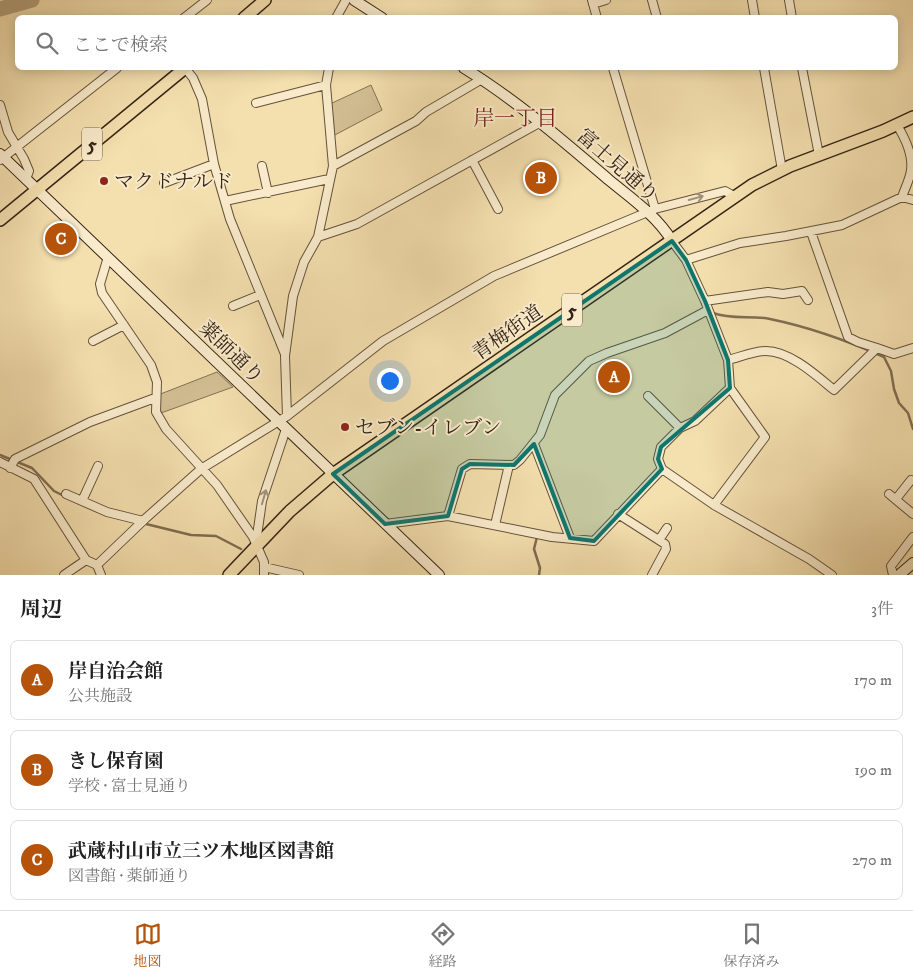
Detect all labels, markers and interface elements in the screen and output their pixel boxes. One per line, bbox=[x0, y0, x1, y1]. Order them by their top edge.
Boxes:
search box bbox=[15, 15, 898, 70]
icon: search bbox=[33, 29, 61, 57]
text: ここで検索 bbox=[73, 34, 168, 57]
district label: 岸一丁目 bbox=[473, 106, 557, 132]
street label: 富士見通り bbox=[571, 124, 663, 208]
road number: 5 bbox=[82, 128, 102, 160]
pin: B bbox=[525, 159, 557, 197]
place label: マクドナルド bbox=[114, 170, 233, 195]
marker: マクドナルド bbox=[98, 175, 110, 187]
one-way arrow bbox=[687, 193, 703, 202]
pin: C bbox=[45, 220, 77, 258]
road number: 5 bbox=[562, 294, 582, 326]
street label: 青梅街道 bbox=[468, 300, 548, 366]
street label: 薬師通り bbox=[194, 316, 268, 390]
pin: A bbox=[598, 358, 630, 396]
your location bbox=[377, 368, 403, 394]
place label: セブン-イレブン bbox=[355, 416, 502, 441]
marker: セブン-イレブン bbox=[339, 421, 351, 433]
one-way arrow bbox=[260, 490, 269, 506]
text: 周辺 bbox=[20, 597, 62, 623]
text: 3件 bbox=[871, 599, 893, 619]
text: 岸自治会館 bbox=[68, 660, 163, 683]
text: A bbox=[32, 670, 42, 690]
text: 170 m bbox=[854, 670, 892, 690]
text: 公共施設 bbox=[68, 686, 132, 706]
text: きし保育園 bbox=[68, 750, 163, 773]
text: B bbox=[32, 760, 42, 780]
text: 190 m bbox=[854, 760, 892, 780]
text: 学校 · 富士見通り bbox=[68, 776, 191, 796]
text: 武蔵村山市立三ツ木地区図書館 bbox=[68, 840, 334, 863]
text: C bbox=[32, 850, 42, 870]
text: 270 m bbox=[852, 850, 892, 870]
text: 図書館 · 薬師通り bbox=[68, 866, 191, 886]
tab: 地図 bbox=[134, 920, 162, 971]
tab: 経路 bbox=[429, 920, 457, 971]
tab: 保存済み bbox=[724, 920, 780, 971]

